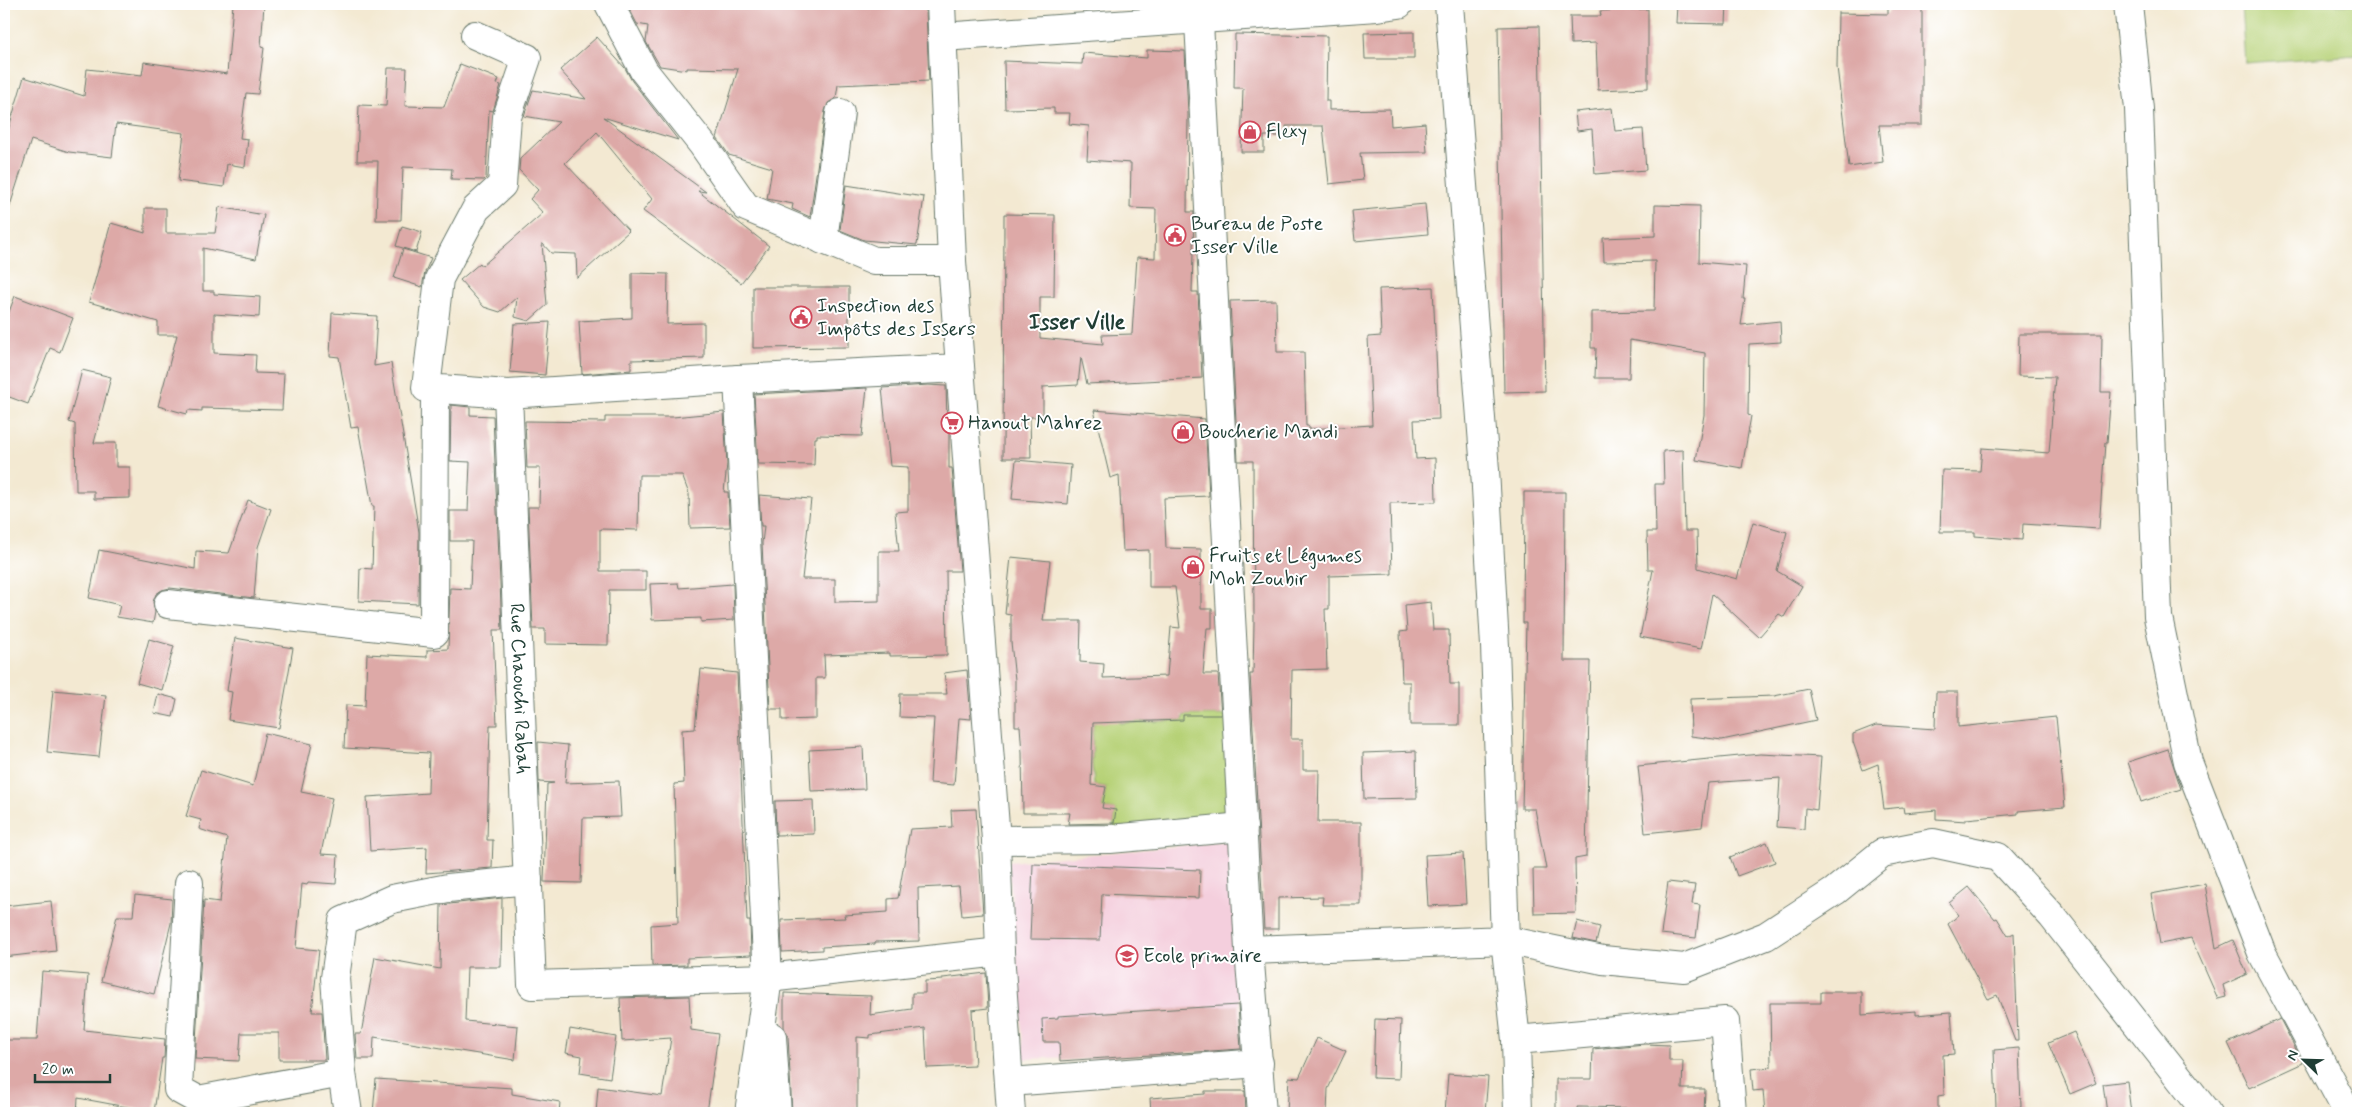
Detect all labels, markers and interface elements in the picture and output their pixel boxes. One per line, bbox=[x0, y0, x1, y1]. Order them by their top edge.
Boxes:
place label: Flexy bbox=[1266, 119, 1307, 146]
shop icon: Flexy bbox=[1238, 120, 1262, 144]
place label: Bureau de Poste Isser Ville bbox=[1191, 211, 1324, 261]
public building icon: Bureau de Poste Isser Ville bbox=[1163, 223, 1187, 247]
place label: Inspection des Impôts des Issers bbox=[817, 293, 976, 343]
public building icon: Inspection des Impôts des Issers bbox=[789, 305, 813, 329]
district label: Isser Ville bbox=[1029, 309, 1125, 337]
place label: Hanout Mahrez bbox=[968, 410, 1103, 437]
supermarket icon: Hanout Mahrez bbox=[940, 411, 964, 435]
place label: Boucherie Mandi bbox=[1199, 419, 1338, 446]
shop icon: Boucherie Mandi bbox=[1171, 420, 1195, 444]
place label: Fruits et Légumes Moh Zoubir bbox=[1209, 543, 1362, 593]
shop icon: Fruits et Légumes Moh Zoubir bbox=[1181, 555, 1205, 579]
street label: Rue Chaouchi Rabah bbox=[503, 603, 537, 775]
place label: Ecole primaire bbox=[1143, 943, 1262, 970]
school or university icon: Ecole primaire bbox=[1115, 944, 1139, 968]
north arrow bbox=[2280, 1034, 2330, 1084]
text: N bbox=[2283, 1048, 2303, 1063]
scale bar bbox=[35, 1052, 110, 1084]
text: 20 m bbox=[42, 1060, 74, 1080]

